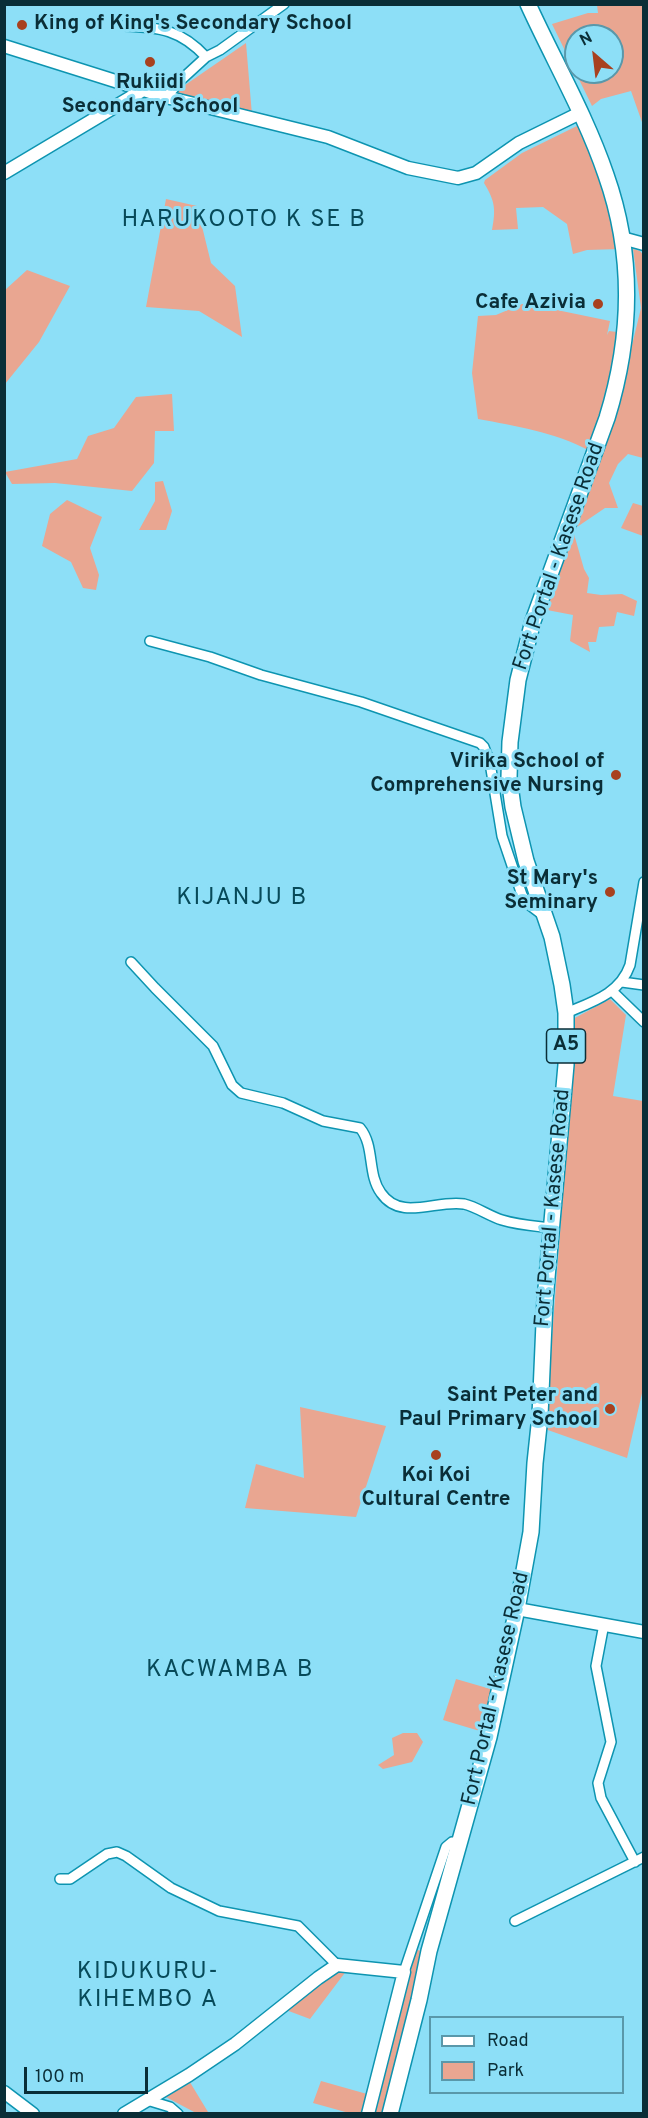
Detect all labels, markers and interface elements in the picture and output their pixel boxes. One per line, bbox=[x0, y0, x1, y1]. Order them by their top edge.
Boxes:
place label: King of King's Secondary School bbox=[34, 12, 352, 38]
marker: King of King's Secondary School bbox=[15, 18, 29, 32]
north arrow bbox=[564, 24, 624, 84]
text: N bbox=[577, 28, 596, 51]
marker: Rukiidi Secondary School bbox=[143, 55, 157, 69]
place label: Rukiidi Secondary School bbox=[62, 71, 238, 121]
district label: HARUKOOTO K SE B bbox=[122, 207, 366, 235]
place label: Cafe Azivia bbox=[475, 291, 586, 317]
marker: Cafe Azivia bbox=[591, 297, 605, 311]
street label: Fort Portal - Kasese Road bbox=[509, 440, 611, 674]
place label: Virika School of Comprehensive Nursing bbox=[370, 750, 604, 800]
marker: Virika School of Comprehensive Nursing bbox=[609, 768, 623, 782]
place label: St Mary's Seminary bbox=[504, 867, 598, 917]
district label: KIJANJU B bbox=[176, 885, 308, 913]
marker: St Mary's Seminary bbox=[603, 885, 617, 899]
road number: A5 bbox=[546, 1029, 586, 1063]
street label: Fort Portal - Kasese Road bbox=[531, 1088, 577, 1328]
place label: Saint Peter and Paul Primary School bbox=[399, 1384, 598, 1434]
marker: Saint Peter and Paul Primary School bbox=[603, 1402, 617, 1416]
marker: Koi Koi Cultural Centre bbox=[429, 1448, 443, 1462]
place label: Koi Koi Cultural Centre bbox=[361, 1464, 511, 1514]
street label: Fort Portal - Kasese Road bbox=[458, 1570, 536, 1808]
district label: KACWAMBA B bbox=[146, 1657, 314, 1685]
district label: KIDUKURU- KIHEMBO A bbox=[77, 1959, 219, 2015]
legend bbox=[429, 2016, 624, 2094]
text: Road bbox=[487, 2030, 529, 2053]
scale bar bbox=[27, 2055, 152, 2093]
text: Park bbox=[487, 2060, 524, 2083]
text: 100 m bbox=[35, 2066, 84, 2089]

